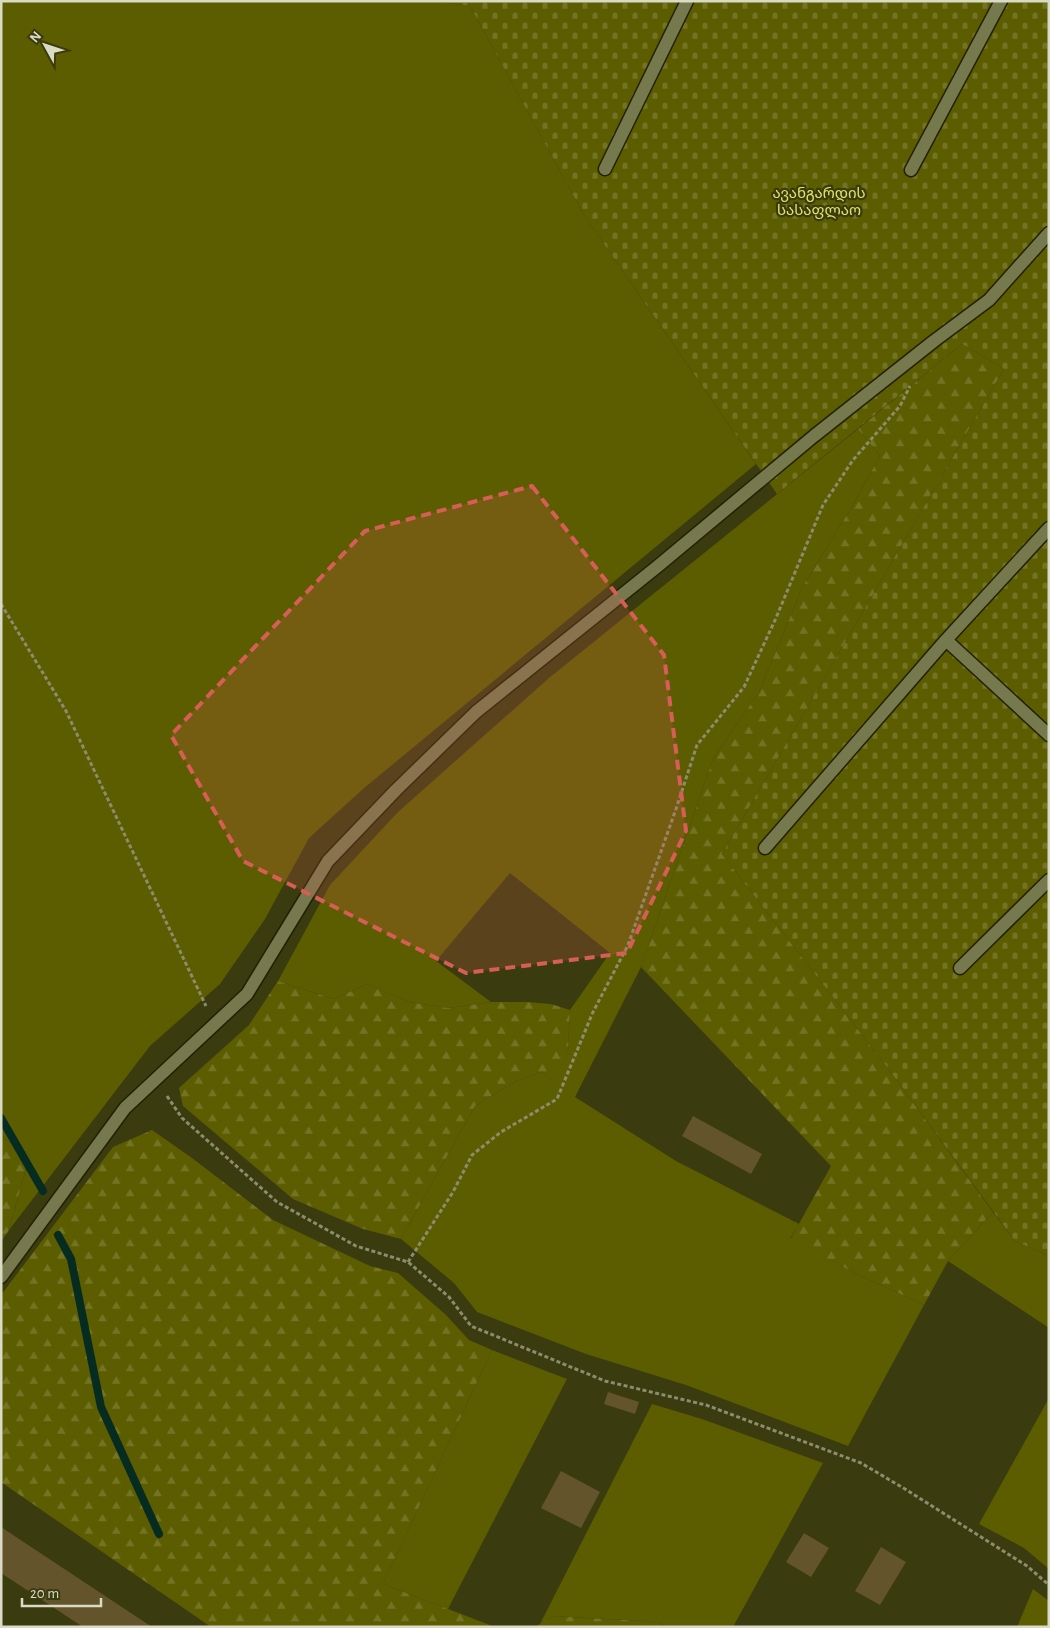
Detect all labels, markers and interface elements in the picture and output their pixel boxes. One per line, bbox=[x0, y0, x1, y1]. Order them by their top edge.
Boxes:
north arrow bbox=[20, 20, 70, 70]
text: N bbox=[27, 29, 44, 46]
park label: ავანგარდის სასაფლაო bbox=[772, 186, 866, 219]
scale bar bbox=[22, 1576, 101, 1608]
text: 20 m bbox=[30, 1586, 59, 1601]

